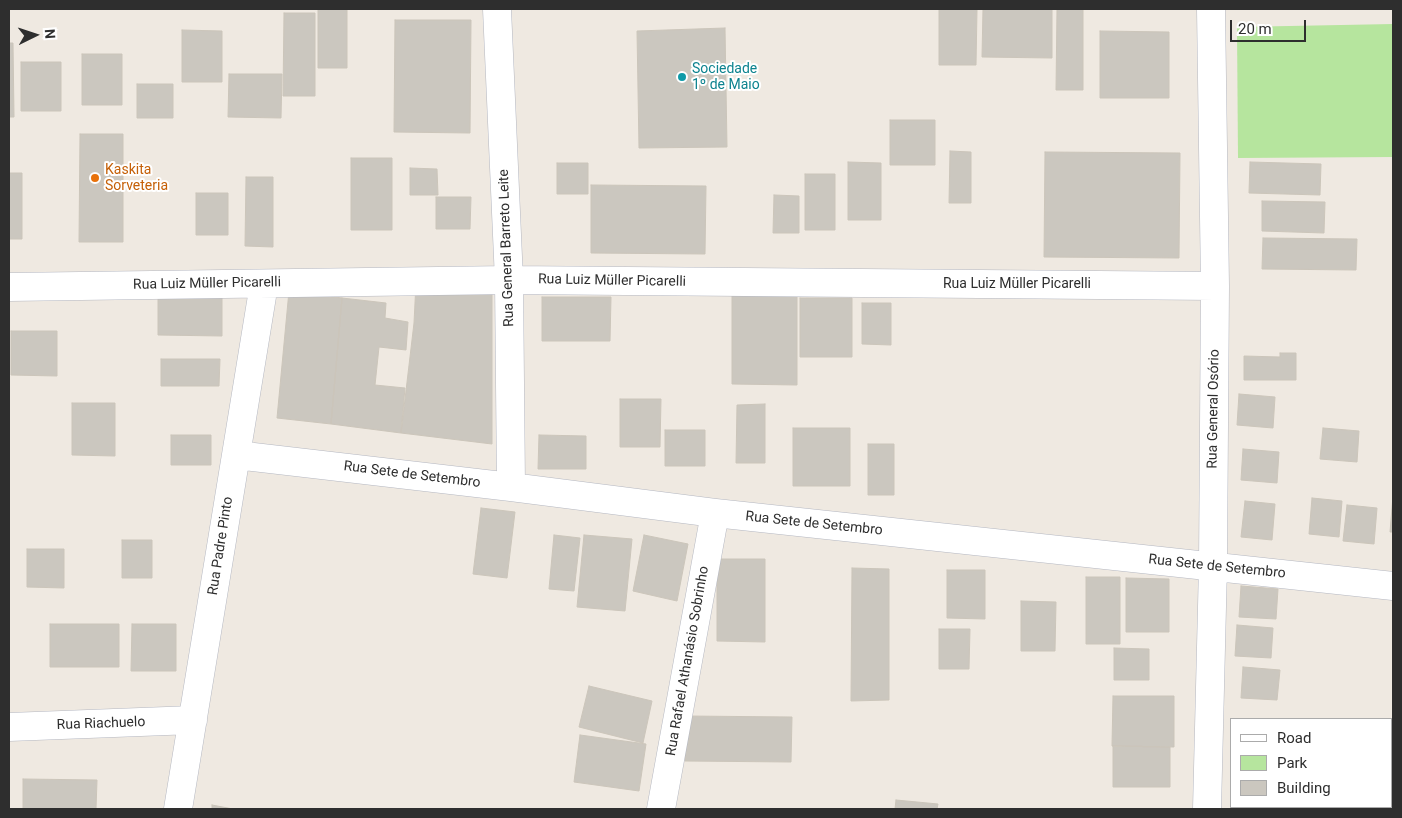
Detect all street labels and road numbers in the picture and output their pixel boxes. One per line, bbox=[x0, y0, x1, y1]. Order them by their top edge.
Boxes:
street label: Rua General Barreto Leite bbox=[496, 169, 518, 327]
street label: Rua Luiz Müller Picarelli bbox=[538, 271, 686, 291]
street label: Rua Luiz Müller Picarelli bbox=[133, 274, 281, 294]
street label: Rua Luiz Müller Picarelli bbox=[943, 276, 1091, 292]
street label: Rua General Osório bbox=[1205, 349, 1223, 469]
street label: Rua Sete de Setembro bbox=[343, 458, 481, 492]
street label: Rua Padre Pinto bbox=[205, 495, 237, 597]
street label: Rua Sete de Setembro bbox=[745, 508, 883, 540]
street label: Rua Sete de Setembro bbox=[1148, 551, 1286, 583]
street label: Rua Rafael Athanásio Sobrinho bbox=[663, 565, 713, 757]
street label: Rua Riachuelo bbox=[56, 714, 146, 734]

